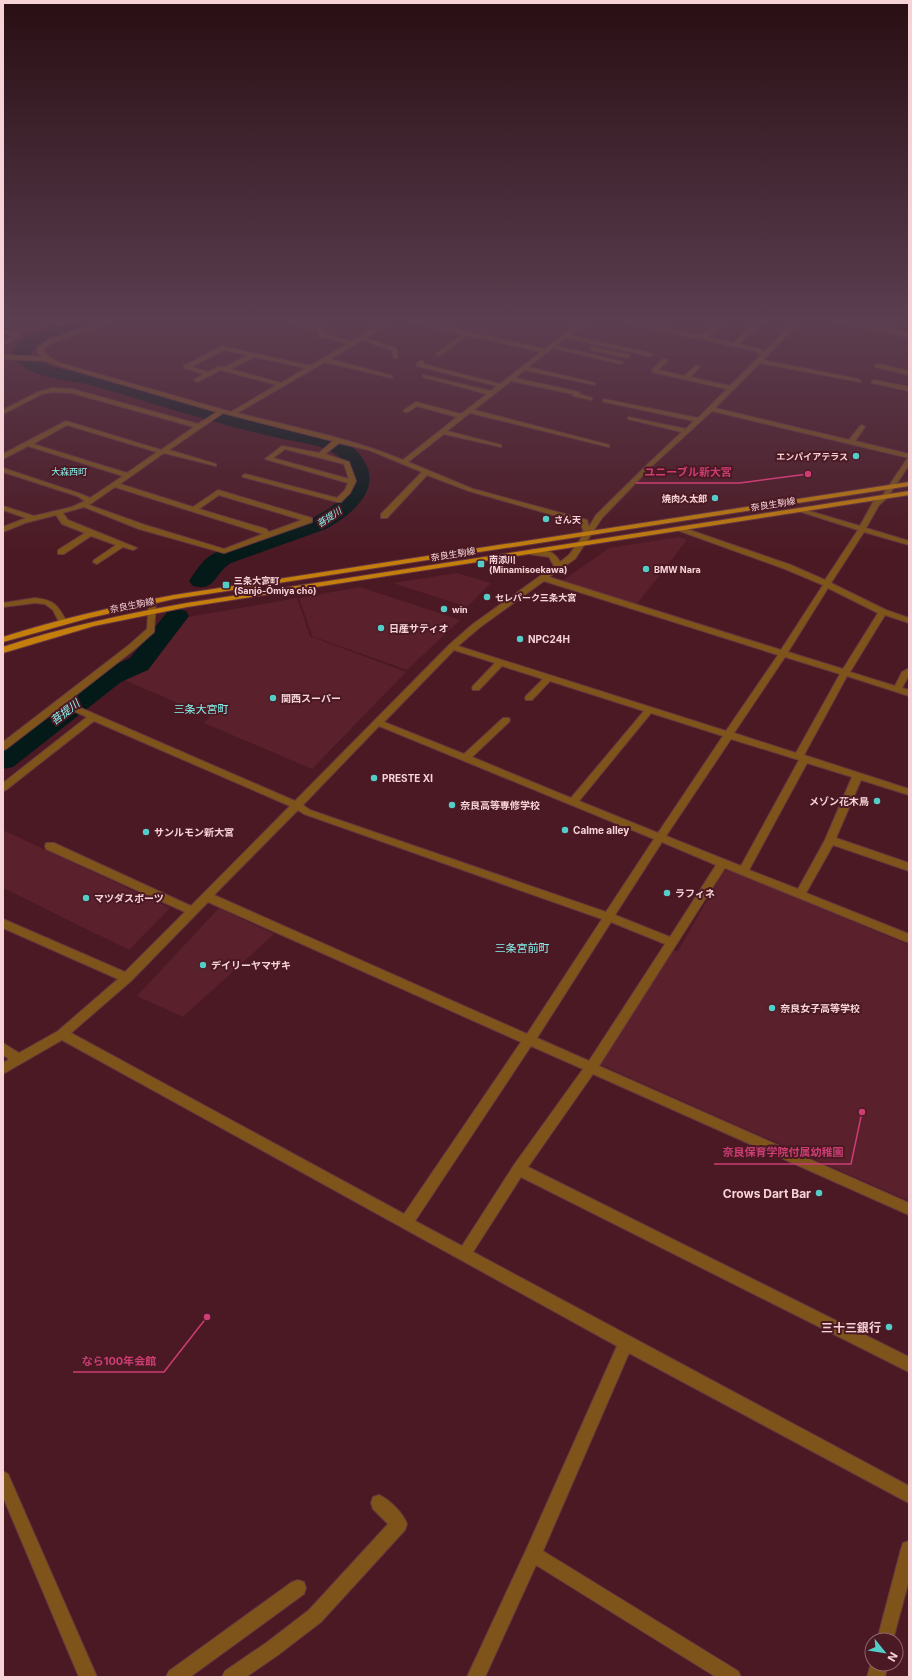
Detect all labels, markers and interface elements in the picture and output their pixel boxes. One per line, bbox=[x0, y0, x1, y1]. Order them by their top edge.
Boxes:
place label: エンパイアテラス bbox=[776, 451, 848, 462]
marker: エンパイアテラス bbox=[851, 451, 861, 461]
callout: ユニーブル新大宮 bbox=[636, 460, 740, 483]
text: ユニーブル新大宮 bbox=[644, 465, 732, 479]
district label: 大森西町 bbox=[51, 466, 87, 477]
place label: 焼肉久太郎 bbox=[661, 493, 707, 504]
marker: 焼肉久太郎 bbox=[710, 493, 720, 503]
street label: 奈良生駒線 bbox=[750, 495, 797, 513]
water label: 菩提川 bbox=[315, 504, 344, 529]
marker: さん天 bbox=[541, 514, 551, 524]
place label: さん天 bbox=[554, 514, 581, 525]
street label: 奈良生駒線 bbox=[430, 545, 477, 563]
place label: 南添川 (Minamisoekawa) bbox=[489, 554, 567, 575]
marker: 南添川 (Minamisoekawa) bbox=[476, 559, 486, 569]
marker: BMW Nara bbox=[641, 564, 651, 574]
place label: BMW Nara bbox=[654, 564, 701, 575]
place label: 三条大宮町 (Sanjō-Ōmiya chō) bbox=[234, 575, 316, 596]
marker: 三条大宮町 (Sanjō-Ōmiya chō) bbox=[221, 580, 231, 590]
marker: セレパーク三条大宮 bbox=[482, 592, 492, 602]
place label: セレパーク三条大宮 bbox=[495, 592, 576, 603]
street label: 奈良生駒線 bbox=[109, 595, 156, 615]
marker: win bbox=[439, 604, 449, 614]
place label: win bbox=[452, 604, 468, 615]
place label: 日産サティオ bbox=[389, 622, 448, 634]
marker: 日産サティオ bbox=[376, 623, 386, 633]
place label: NPC24H bbox=[528, 633, 570, 645]
marker: NPC24H bbox=[515, 634, 525, 644]
place label: 関西スーパー bbox=[281, 692, 341, 704]
marker: 関西スーパー bbox=[268, 693, 278, 703]
water label: 菩提川 bbox=[48, 696, 83, 728]
district label: 三条大宮町 bbox=[174, 702, 229, 716]
place label: PRESTE Ⅺ bbox=[382, 772, 433, 784]
marker: PRESTE Ⅺ bbox=[369, 773, 379, 783]
place label: メゾン花木鳥 bbox=[809, 795, 869, 807]
marker: メゾン花木鳥 bbox=[872, 796, 882, 806]
place label: 奈良高等専修学校 bbox=[460, 799, 540, 811]
marker: 奈良高等専修学校 bbox=[447, 800, 457, 810]
place label: Calme alley bbox=[573, 824, 629, 837]
marker: Calme alley bbox=[560, 825, 570, 835]
place label: サンルモン新大宮 bbox=[154, 826, 234, 838]
marker: サンルモン新大宮 bbox=[141, 827, 151, 837]
place label: ラフィネ bbox=[675, 887, 715, 899]
marker: ラフィネ bbox=[662, 888, 672, 898]
place label: マツダスポーツ bbox=[94, 892, 164, 904]
marker: マツダスポーツ bbox=[81, 893, 91, 903]
district label: 三条宮前町 bbox=[495, 941, 550, 955]
place label: デイリーヤマザキ bbox=[211, 959, 291, 971]
marker: デイリーヤマザキ bbox=[198, 960, 208, 970]
place label: 奈良女子高等学校 bbox=[780, 1002, 860, 1014]
marker: 奈良女子高等学校 bbox=[767, 1003, 777, 1013]
callout: 奈良保育学院付属幼稚園 bbox=[714, 1141, 851, 1164]
text: 奈良保育学院付属幼稚園 bbox=[723, 1145, 844, 1159]
place label: Crows Dart Bar bbox=[723, 1186, 811, 1201]
marker: Crows Dart Bar bbox=[814, 1188, 824, 1198]
place label: 三十三銀行 bbox=[821, 1320, 881, 1335]
marker: 三十三銀行 bbox=[884, 1322, 894, 1332]
callout: なら100年会館 bbox=[73, 1349, 164, 1372]
text: なら100年会館 bbox=[82, 1354, 156, 1368]
north arrow bbox=[864, 1632, 904, 1672]
text: N bbox=[885, 1650, 901, 1664]

